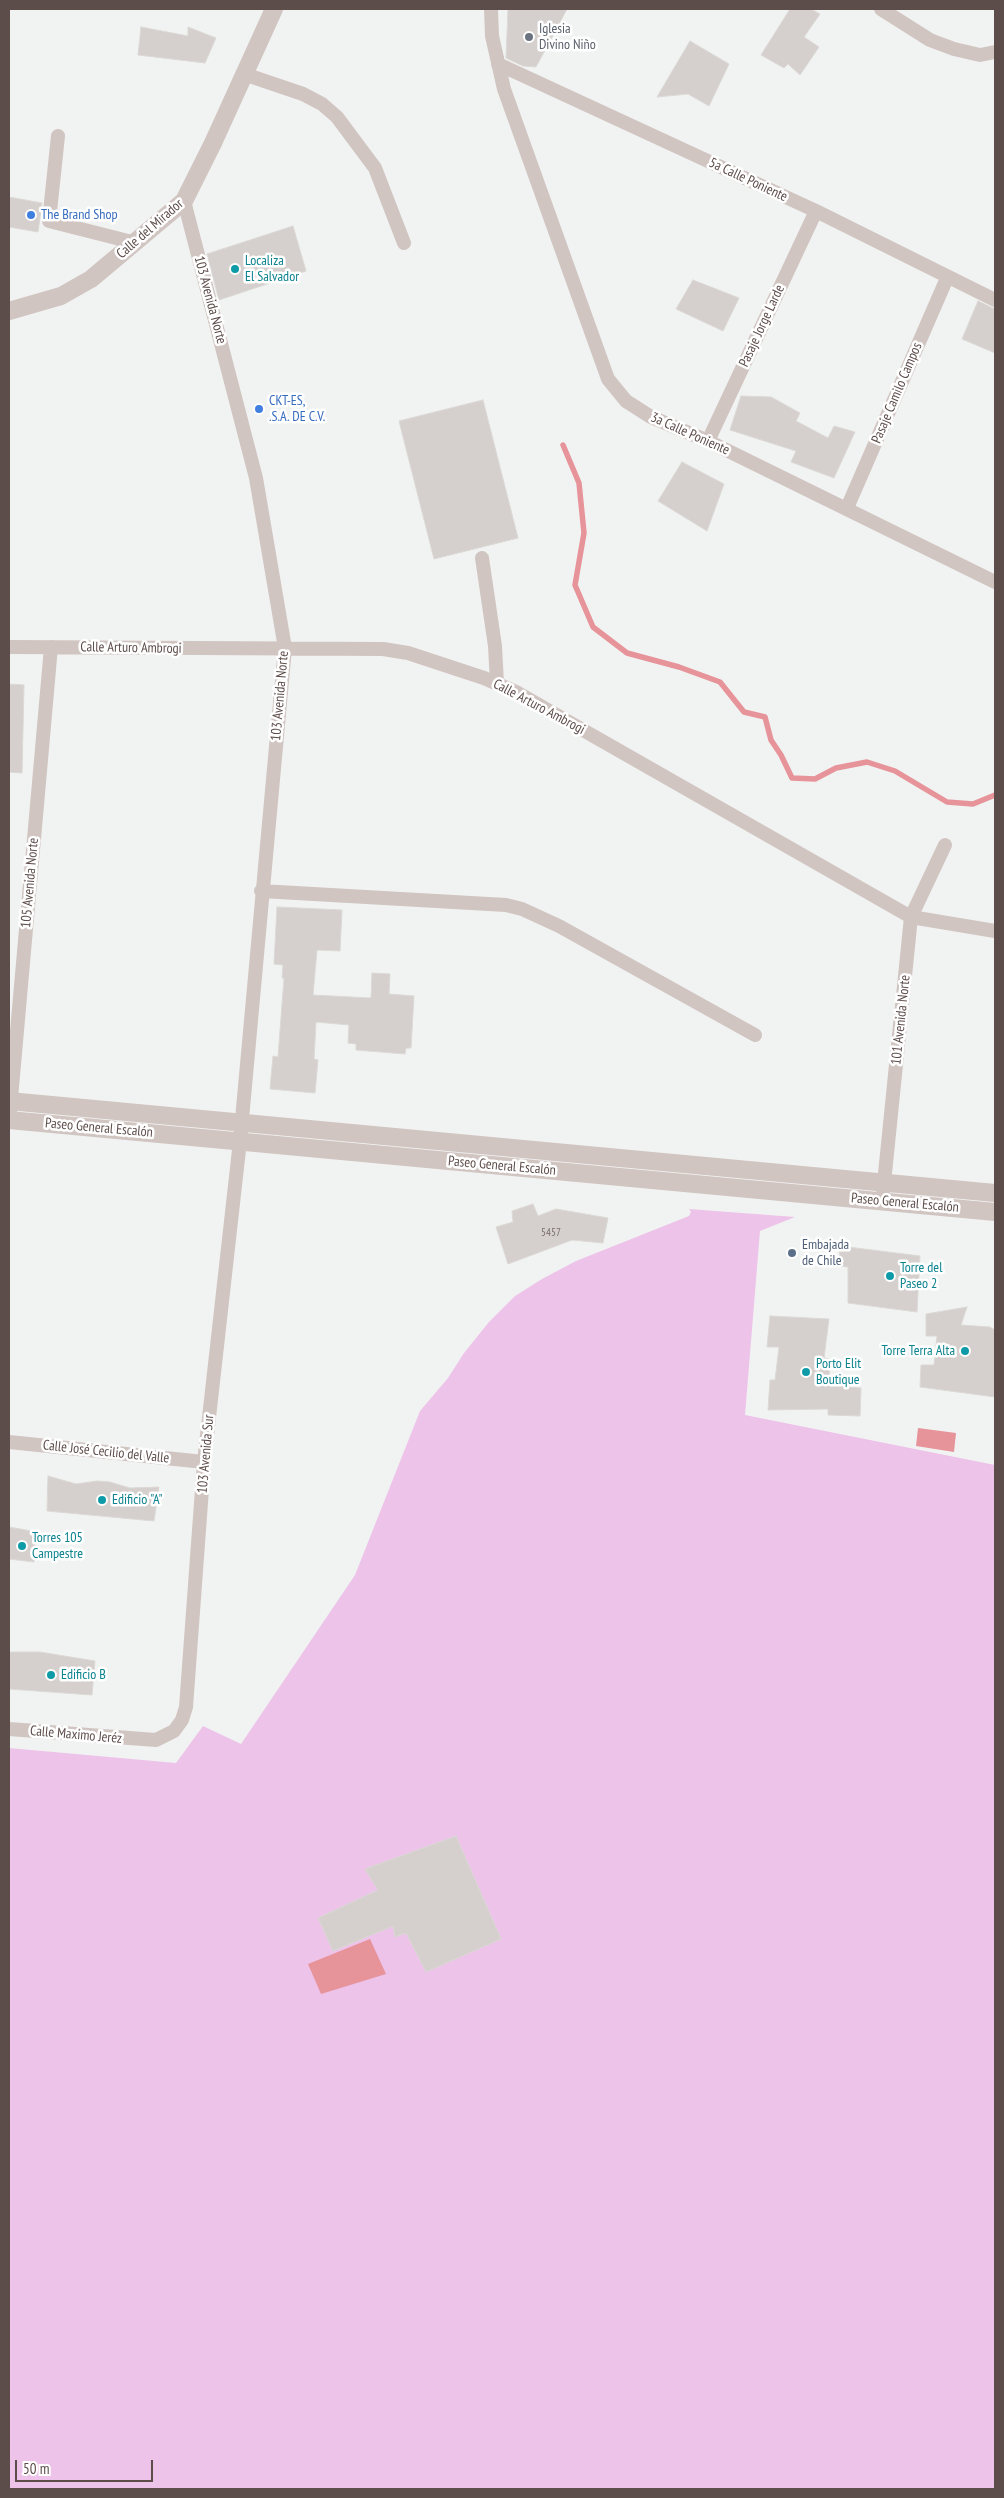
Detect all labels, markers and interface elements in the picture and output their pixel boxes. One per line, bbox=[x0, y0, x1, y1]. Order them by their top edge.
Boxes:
place label: Iglesia Divino Niño bbox=[539, 21, 596, 54]
marker: Iglesia Divino Niño bbox=[523, 31, 535, 43]
street label: 5a Calle Poniente bbox=[706, 155, 790, 205]
street label: Calle del Mirador bbox=[113, 196, 187, 262]
place label: The Brand Shop bbox=[41, 207, 118, 223]
marker: The Brand Shop bbox=[25, 209, 37, 221]
place label: Localiza El Salvador bbox=[245, 253, 299, 286]
street label: 103 Avenida Norte bbox=[190, 254, 230, 346]
marker: Localiza El Salvador bbox=[229, 263, 241, 275]
street label: Pasaje Jorge Larde bbox=[736, 282, 788, 370]
street label: Pasaje Camilo Campos bbox=[868, 340, 926, 446]
place label: CKT-ES, .S.A. DE C.V. bbox=[269, 393, 325, 426]
marker: CKT-ES, .S.A. DE C.V. bbox=[253, 403, 265, 415]
street label: 3a Calle Poniente bbox=[648, 409, 732, 459]
street label: Calle Arturo Ambrogi bbox=[80, 639, 182, 657]
street label: 103 Avenida Norte bbox=[268, 650, 292, 742]
street label: Calle Arturo Ambrogi bbox=[490, 676, 588, 738]
street label: 105 Avenida Norte bbox=[18, 837, 42, 929]
street label: 101 Avenida Norte bbox=[888, 974, 914, 1066]
street label: Paseo General Escalón bbox=[44, 1115, 154, 1141]
street label: Paseo General Escalón bbox=[447, 1153, 557, 1179]
street label: Paseo General Escalón bbox=[850, 1190, 960, 1216]
house number: 5457 bbox=[541, 1226, 561, 1240]
place label: Embajada de Chile bbox=[802, 1237, 849, 1270]
marker: Embajada de Chile bbox=[786, 1247, 798, 1259]
place label: Torre del Paseo 2 bbox=[900, 1260, 942, 1292]
marker: Torre del Paseo 2 bbox=[884, 1270, 896, 1282]
place label: Torre Terra Alta bbox=[882, 1343, 955, 1359]
marker: Torre Terra Alta bbox=[959, 1345, 971, 1357]
place label: Porto Elit Boutique bbox=[816, 1356, 861, 1388]
marker: Porto Elit Boutique bbox=[800, 1366, 812, 1378]
street label: 103 Avenida Sur bbox=[194, 1414, 218, 1494]
street label: Calle José Cecilio del Valle bbox=[42, 1437, 170, 1467]
place label: Edificio "A" bbox=[112, 1492, 162, 1508]
marker: Edificio "A" bbox=[96, 1494, 108, 1506]
place label: Torres 105 Campestre bbox=[32, 1530, 83, 1562]
marker: Torres 105 Campestre bbox=[16, 1540, 28, 1552]
place label: Edificio B bbox=[61, 1667, 106, 1683]
marker: Edificio B bbox=[45, 1669, 57, 1681]
street label: Calle Maximo Jeréz bbox=[29, 1723, 123, 1747]
scale bar bbox=[18, 2450, 155, 2482]
text: 50 m bbox=[23, 2459, 49, 2478]

